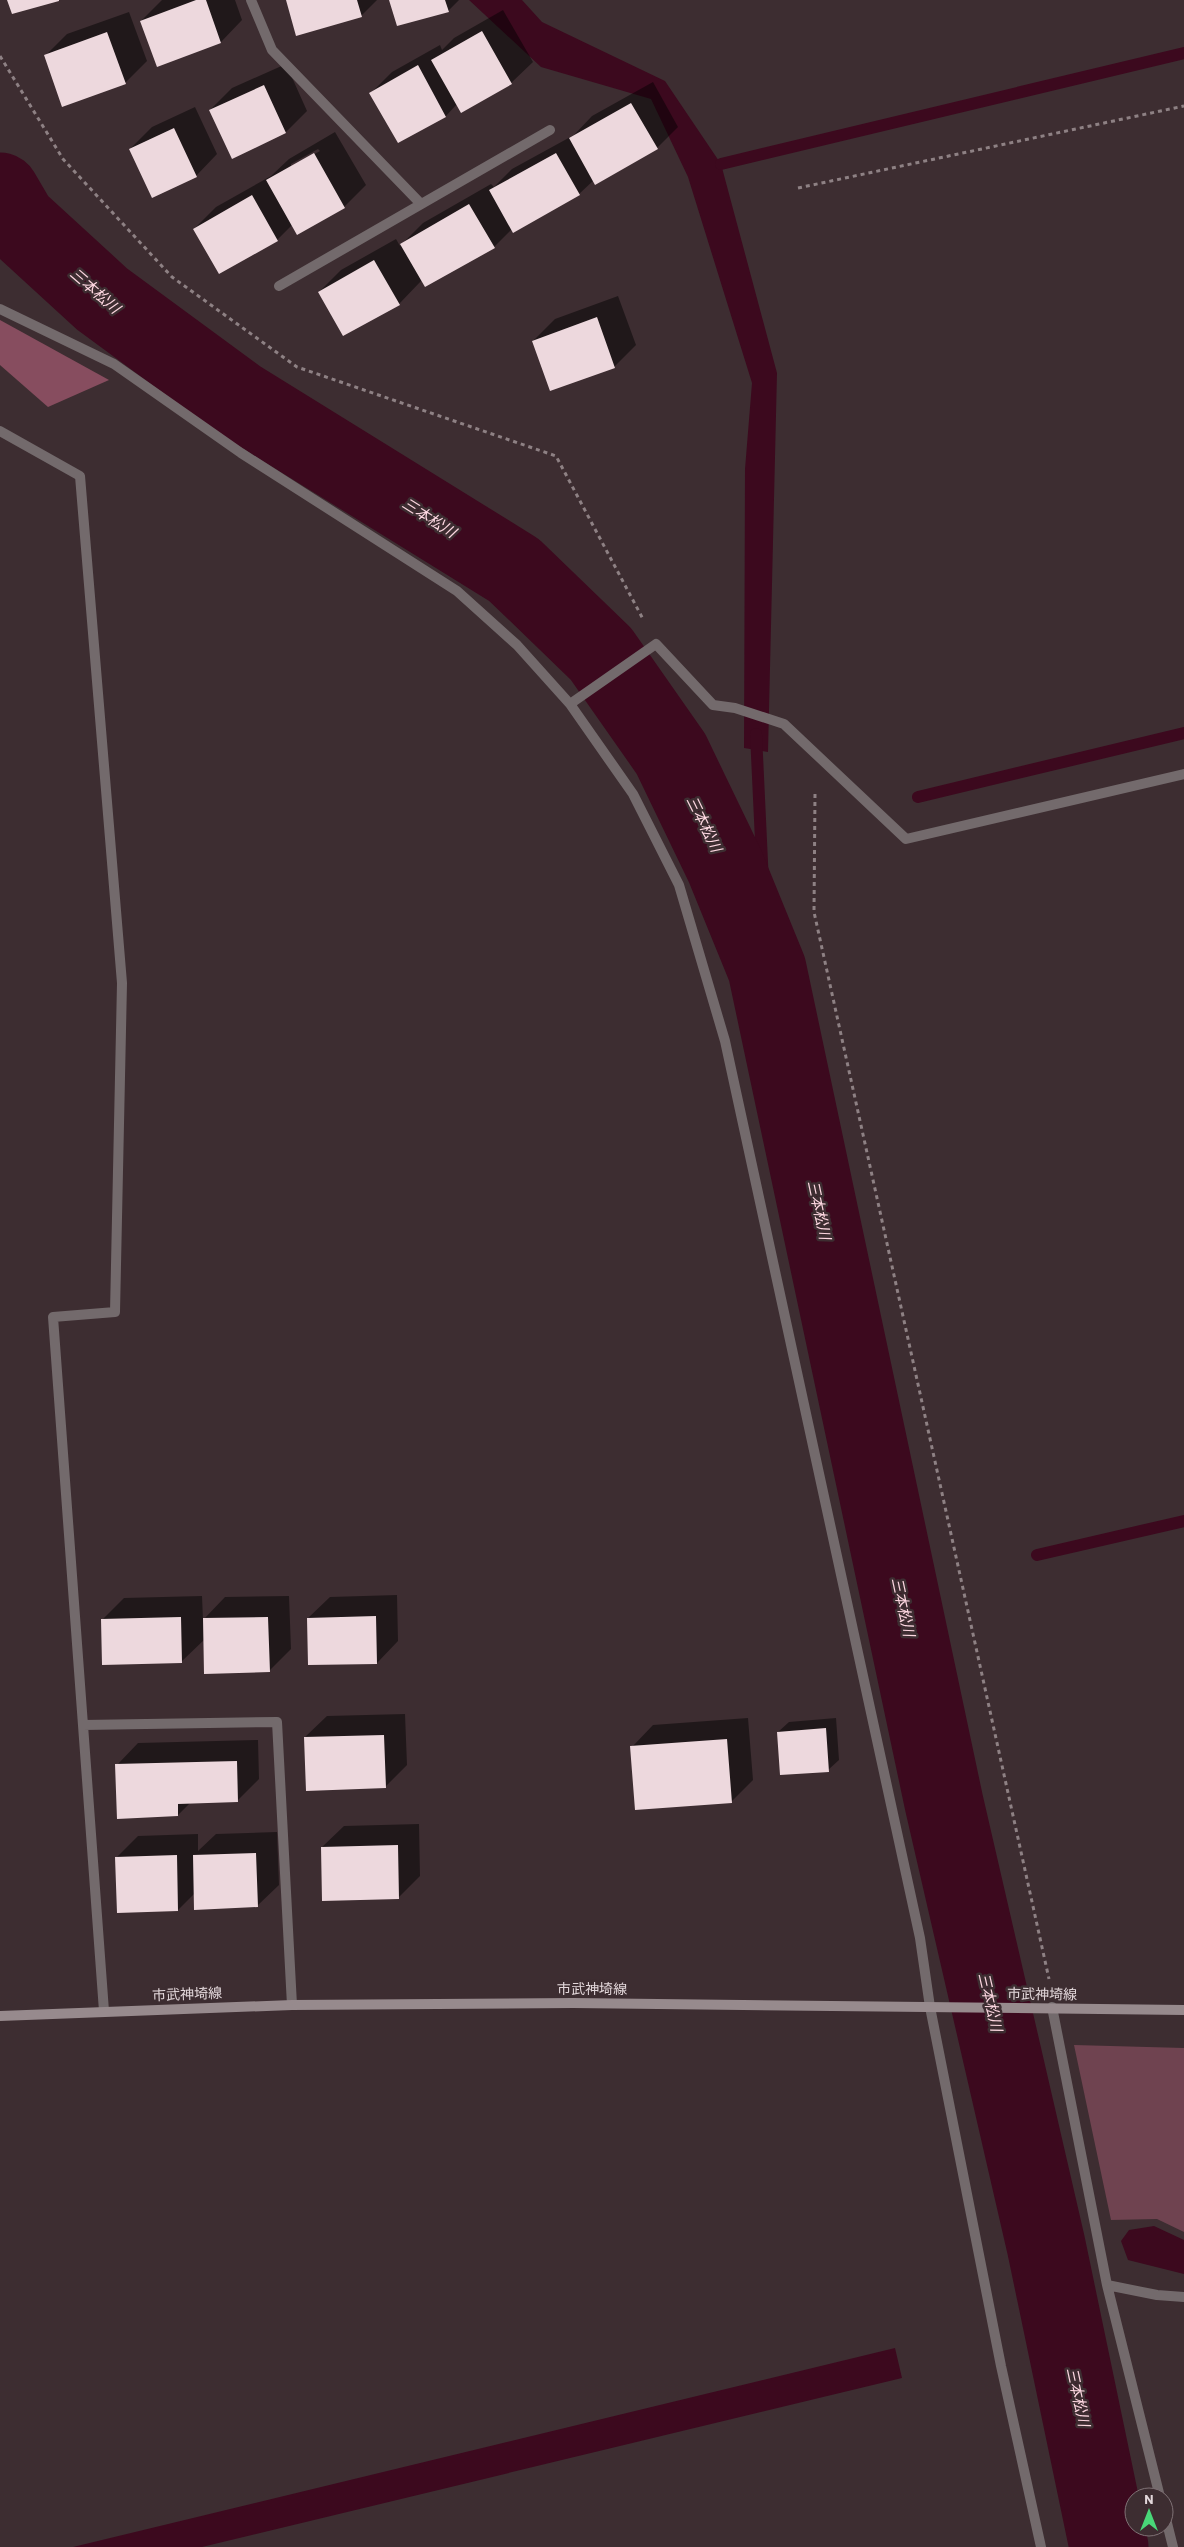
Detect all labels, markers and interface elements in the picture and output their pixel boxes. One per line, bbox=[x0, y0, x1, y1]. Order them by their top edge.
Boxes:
water label: 三本松川 bbox=[67, 264, 126, 318]
water label: 三本松川 bbox=[399, 494, 461, 542]
water label: 三本松川 bbox=[684, 793, 727, 856]
water label: 三本松川 bbox=[805, 1179, 835, 1243]
water label: 三本松川 bbox=[889, 1576, 919, 1640]
water label: 三本松川 bbox=[975, 1971, 1007, 2035]
street label: 市武神埼線 bbox=[557, 1980, 627, 1997]
street label: 市武神埼線 bbox=[152, 1984, 222, 2003]
street label: 市武神埼線 bbox=[1007, 1984, 1077, 2003]
water label: 三本松川 bbox=[1064, 2366, 1094, 2430]
north arrow bbox=[1124, 2487, 1174, 2537]
text: N bbox=[1144, 2490, 1154, 2507]

